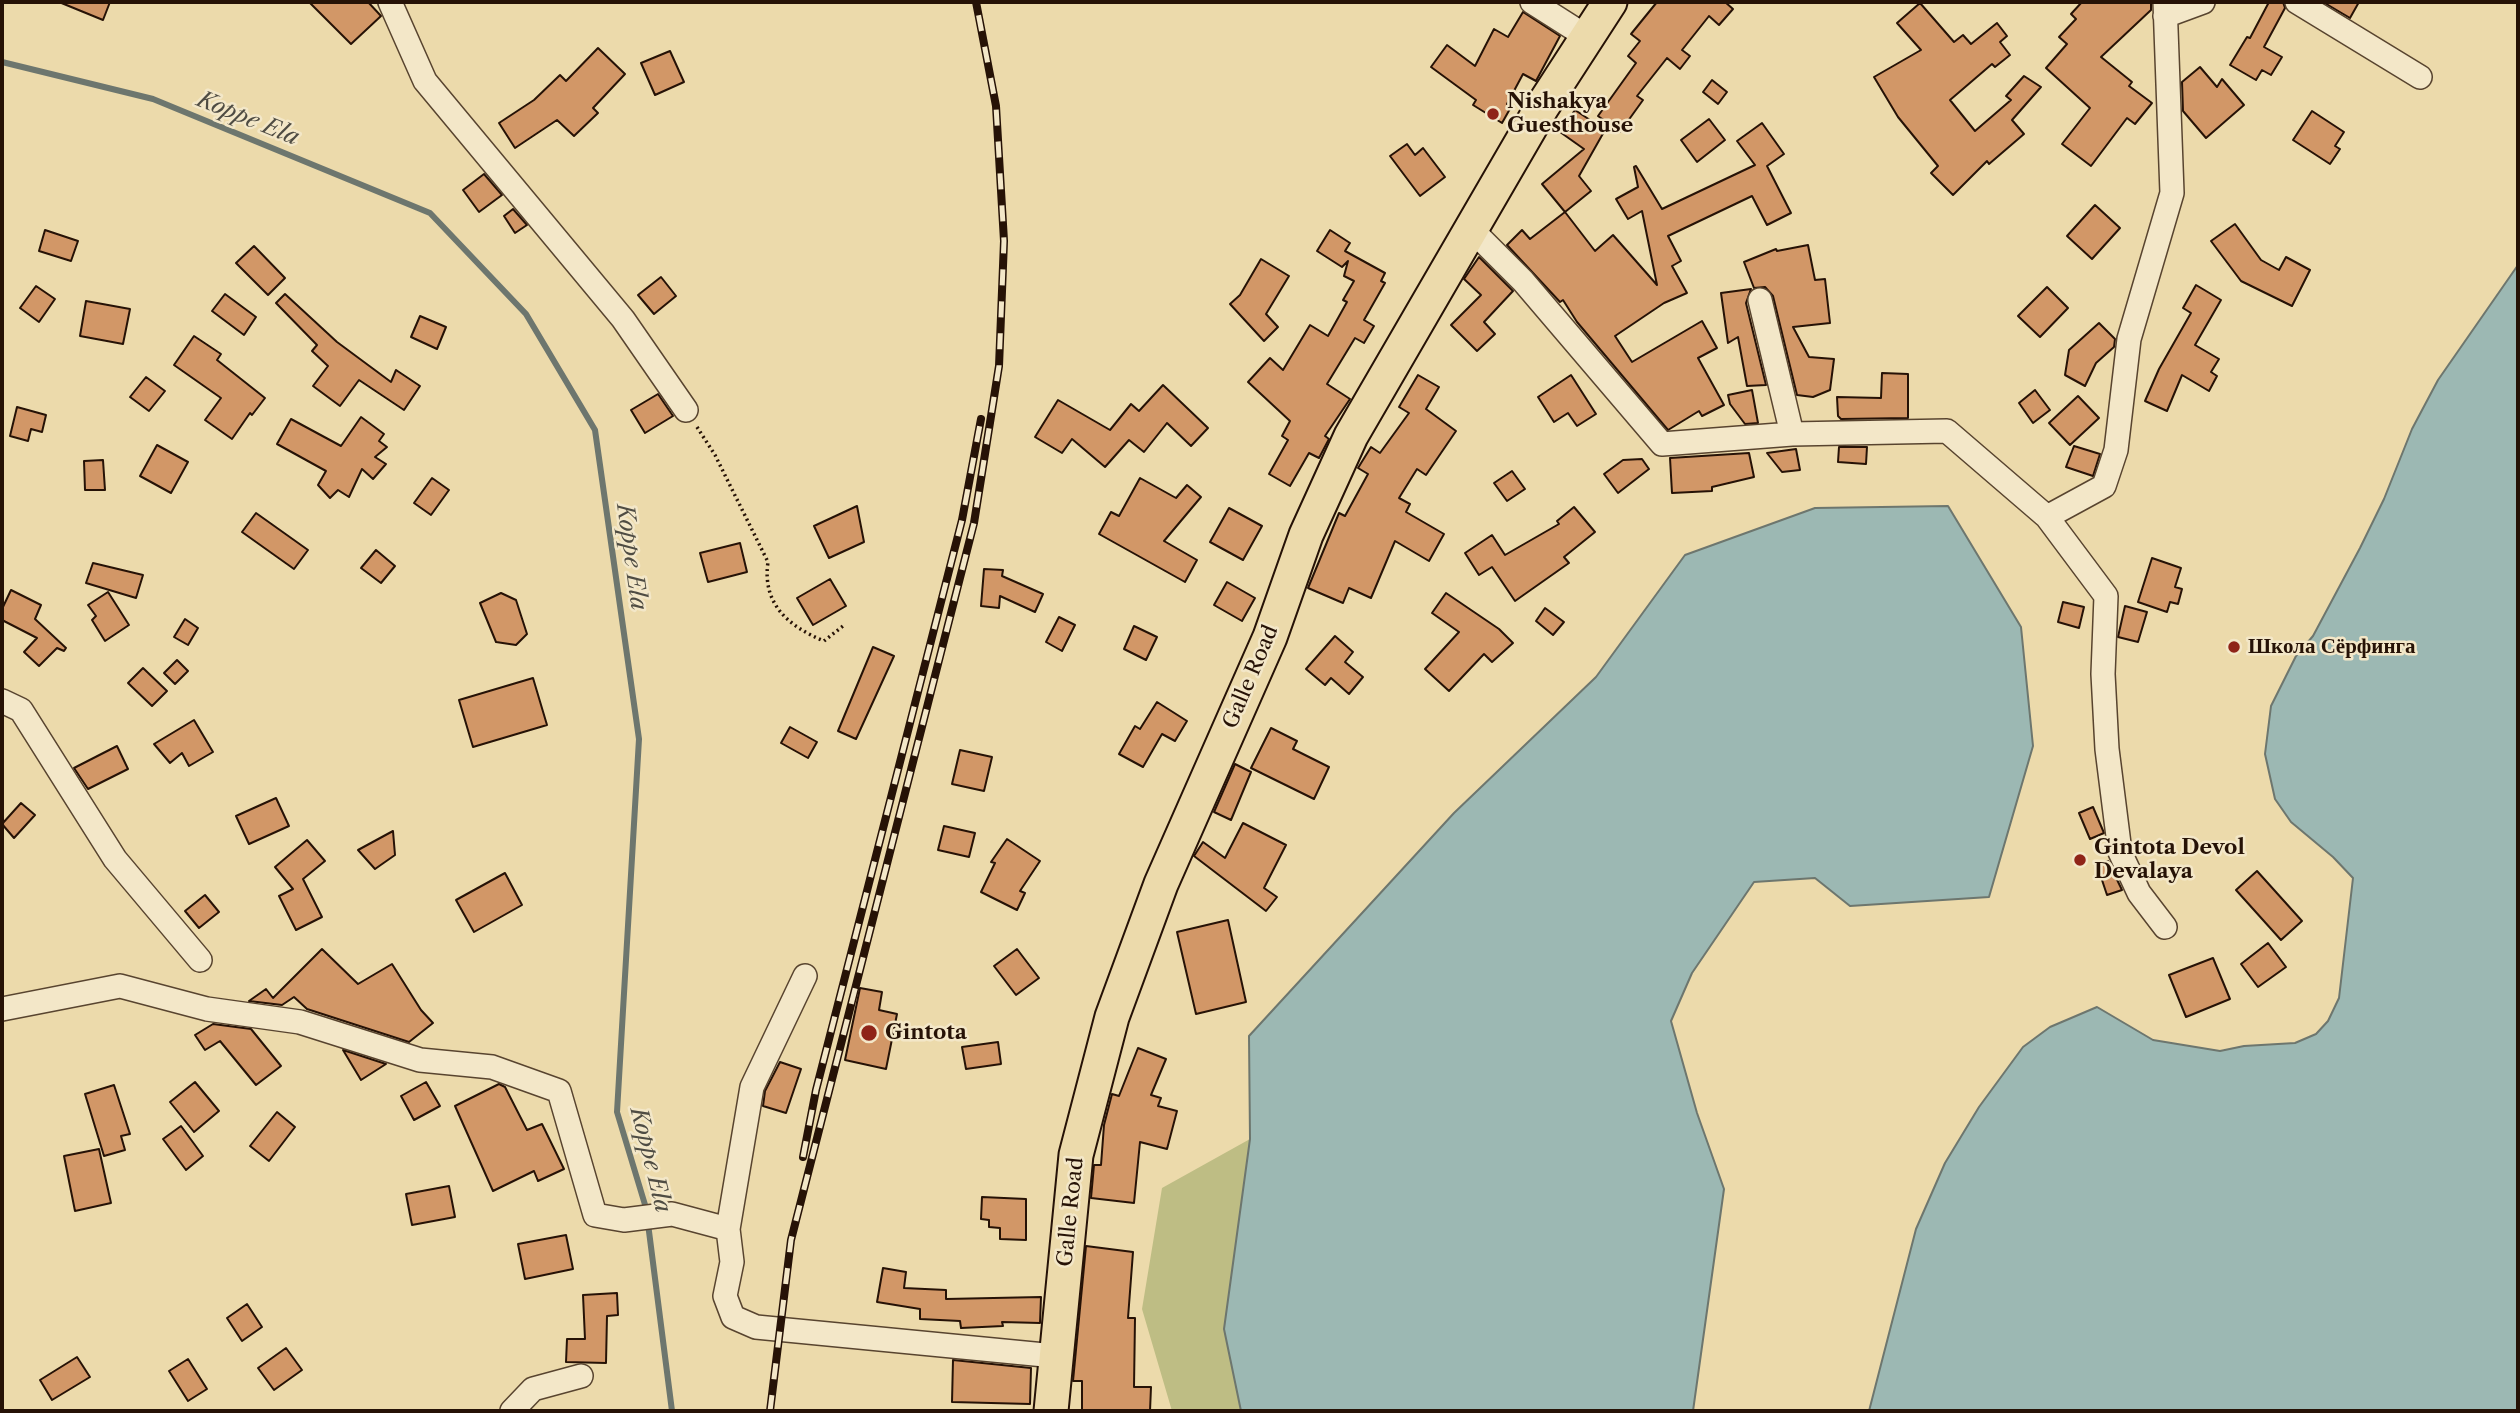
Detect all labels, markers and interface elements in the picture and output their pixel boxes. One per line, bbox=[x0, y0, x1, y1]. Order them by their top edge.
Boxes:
water label: Koppe Ela bbox=[193, 86, 303, 152]
place label: Nishakya Guesthouse bbox=[1507, 89, 1633, 139]
marker: Nishakya Guesthouse bbox=[1485, 106, 1501, 122]
water label: Koppe Ela bbox=[610, 502, 652, 612]
street label: Galle Road bbox=[1218, 622, 1284, 732]
place label: Школа Сёрфинга bbox=[2248, 634, 2416, 660]
marker: Школа Сёрфинга bbox=[2226, 639, 2242, 655]
place label: Gintota Devol Devalaya bbox=[2094, 835, 2245, 885]
marker: Gintota Devol Devalaya bbox=[2072, 852, 2088, 868]
place label: Gintota bbox=[885, 1020, 967, 1046]
marker: Gintota bbox=[859, 1023, 879, 1043]
water label: Koppe Ela bbox=[624, 1105, 676, 1215]
street label: Galle Road bbox=[1053, 1156, 1089, 1268]

